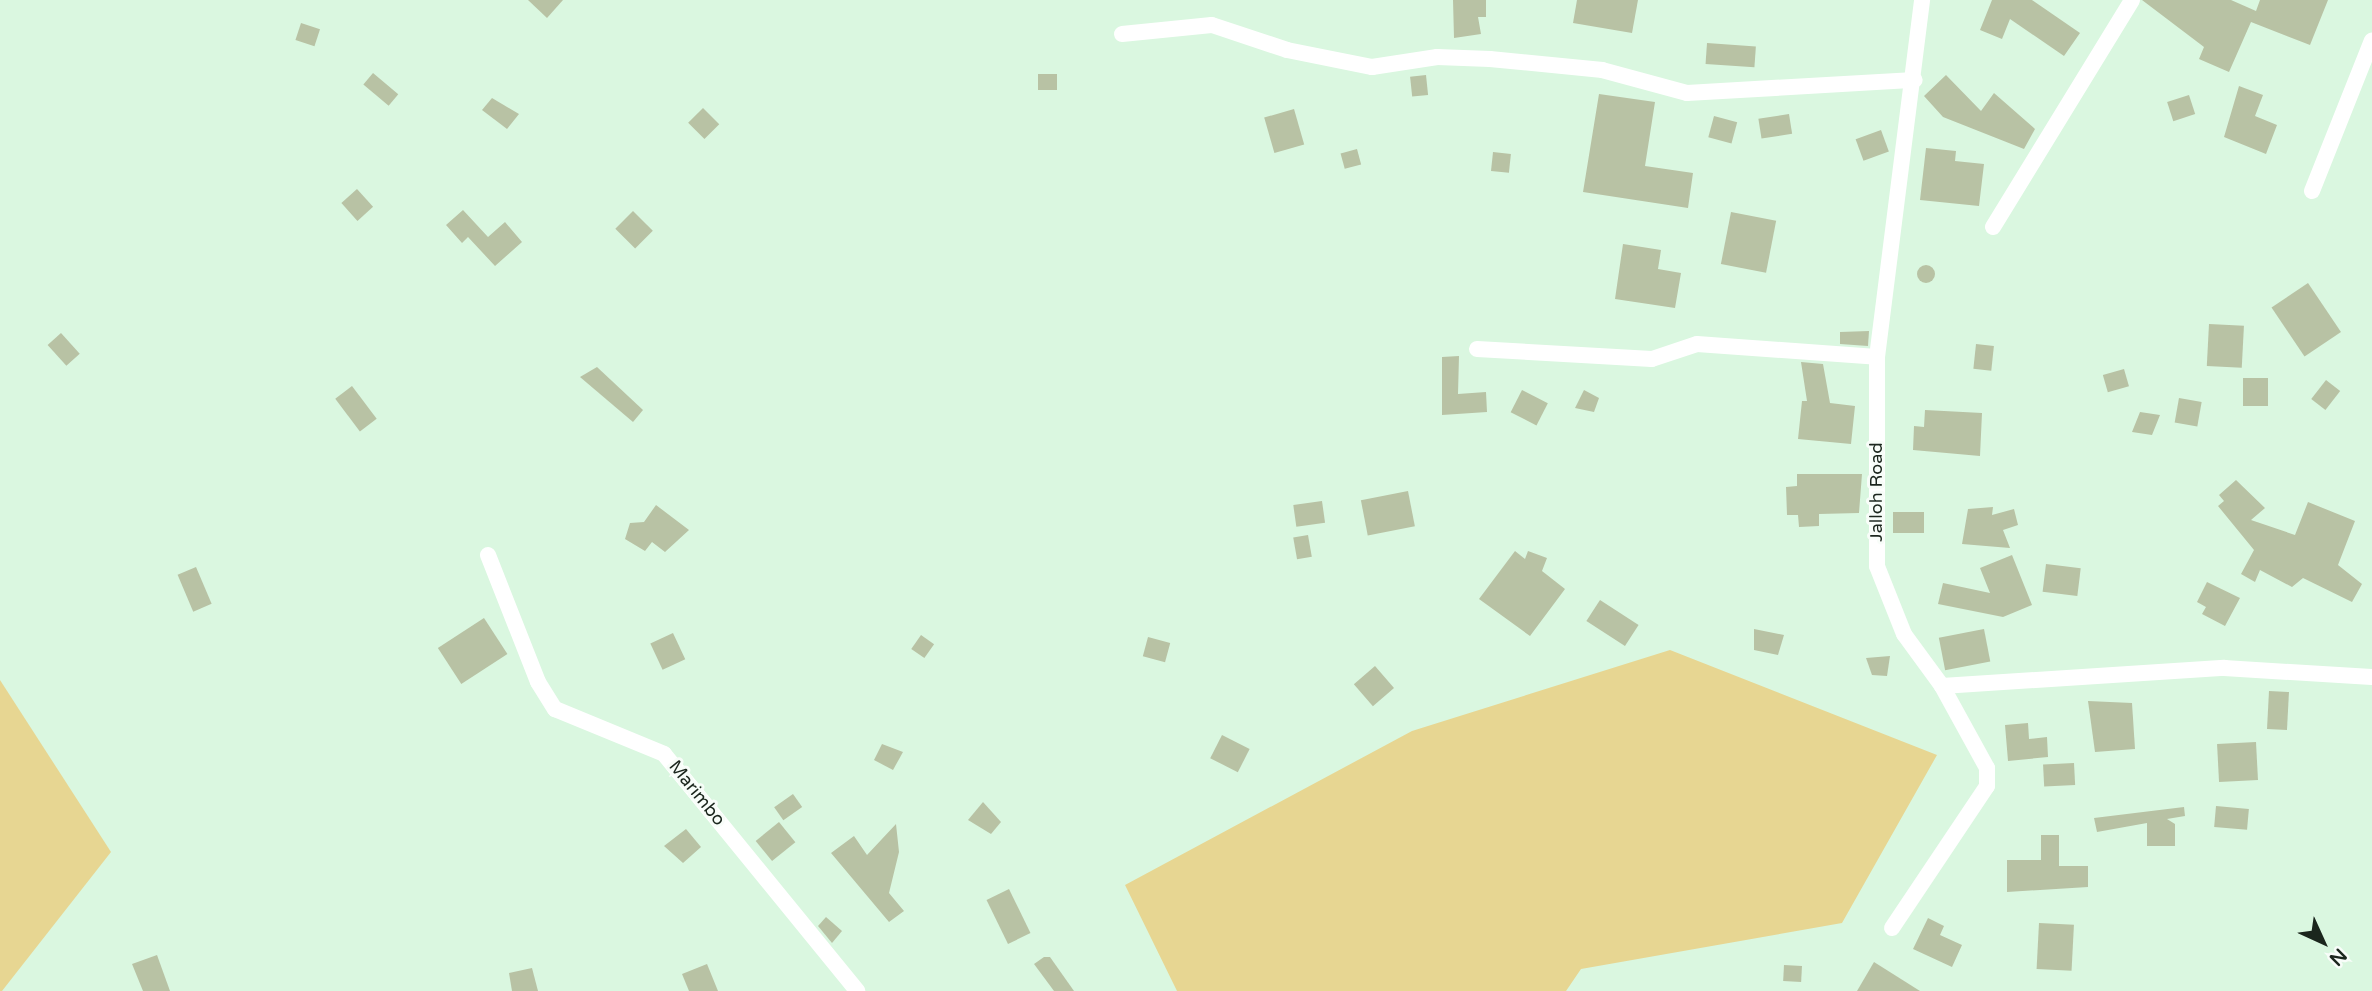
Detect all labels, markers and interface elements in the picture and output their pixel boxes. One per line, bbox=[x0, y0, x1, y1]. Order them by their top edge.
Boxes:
street label: Jalloh Road bbox=[1865, 442, 1887, 542]
street label: Marimbo bbox=[664, 756, 730, 830]
north arrow bbox=[2288, 907, 2358, 977]
text: N bbox=[2325, 944, 2351, 970]

